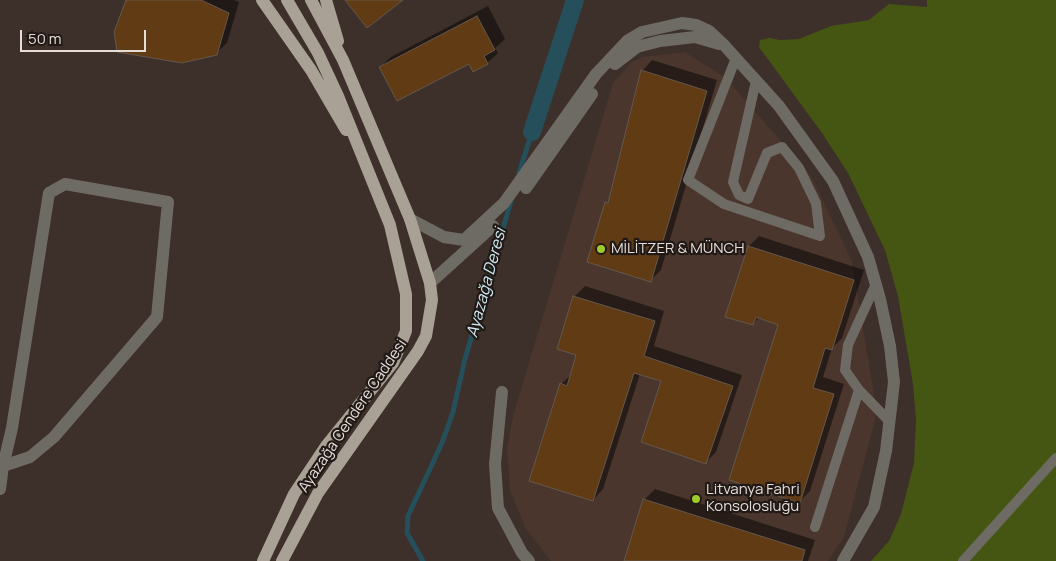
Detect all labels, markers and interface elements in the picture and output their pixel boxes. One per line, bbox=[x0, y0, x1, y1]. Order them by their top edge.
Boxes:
scale bar bbox=[22, 20, 149, 52]
text: 50 m bbox=[28, 28, 62, 49]
water label: Ayazağa Deresi bbox=[463, 226, 511, 340]
place label: MİLİTZER & MÜNCH bbox=[611, 240, 745, 258]
marker: MİLİTZER & MÜNCH bbox=[595, 243, 607, 255]
street label: Ayazağa Cendere Caddesi bbox=[295, 336, 411, 496]
place label: Litvanya Fahri Konsolosluğu bbox=[706, 481, 800, 516]
marker: Litvanya Fahri Konsolosluğu bbox=[690, 493, 702, 505]

